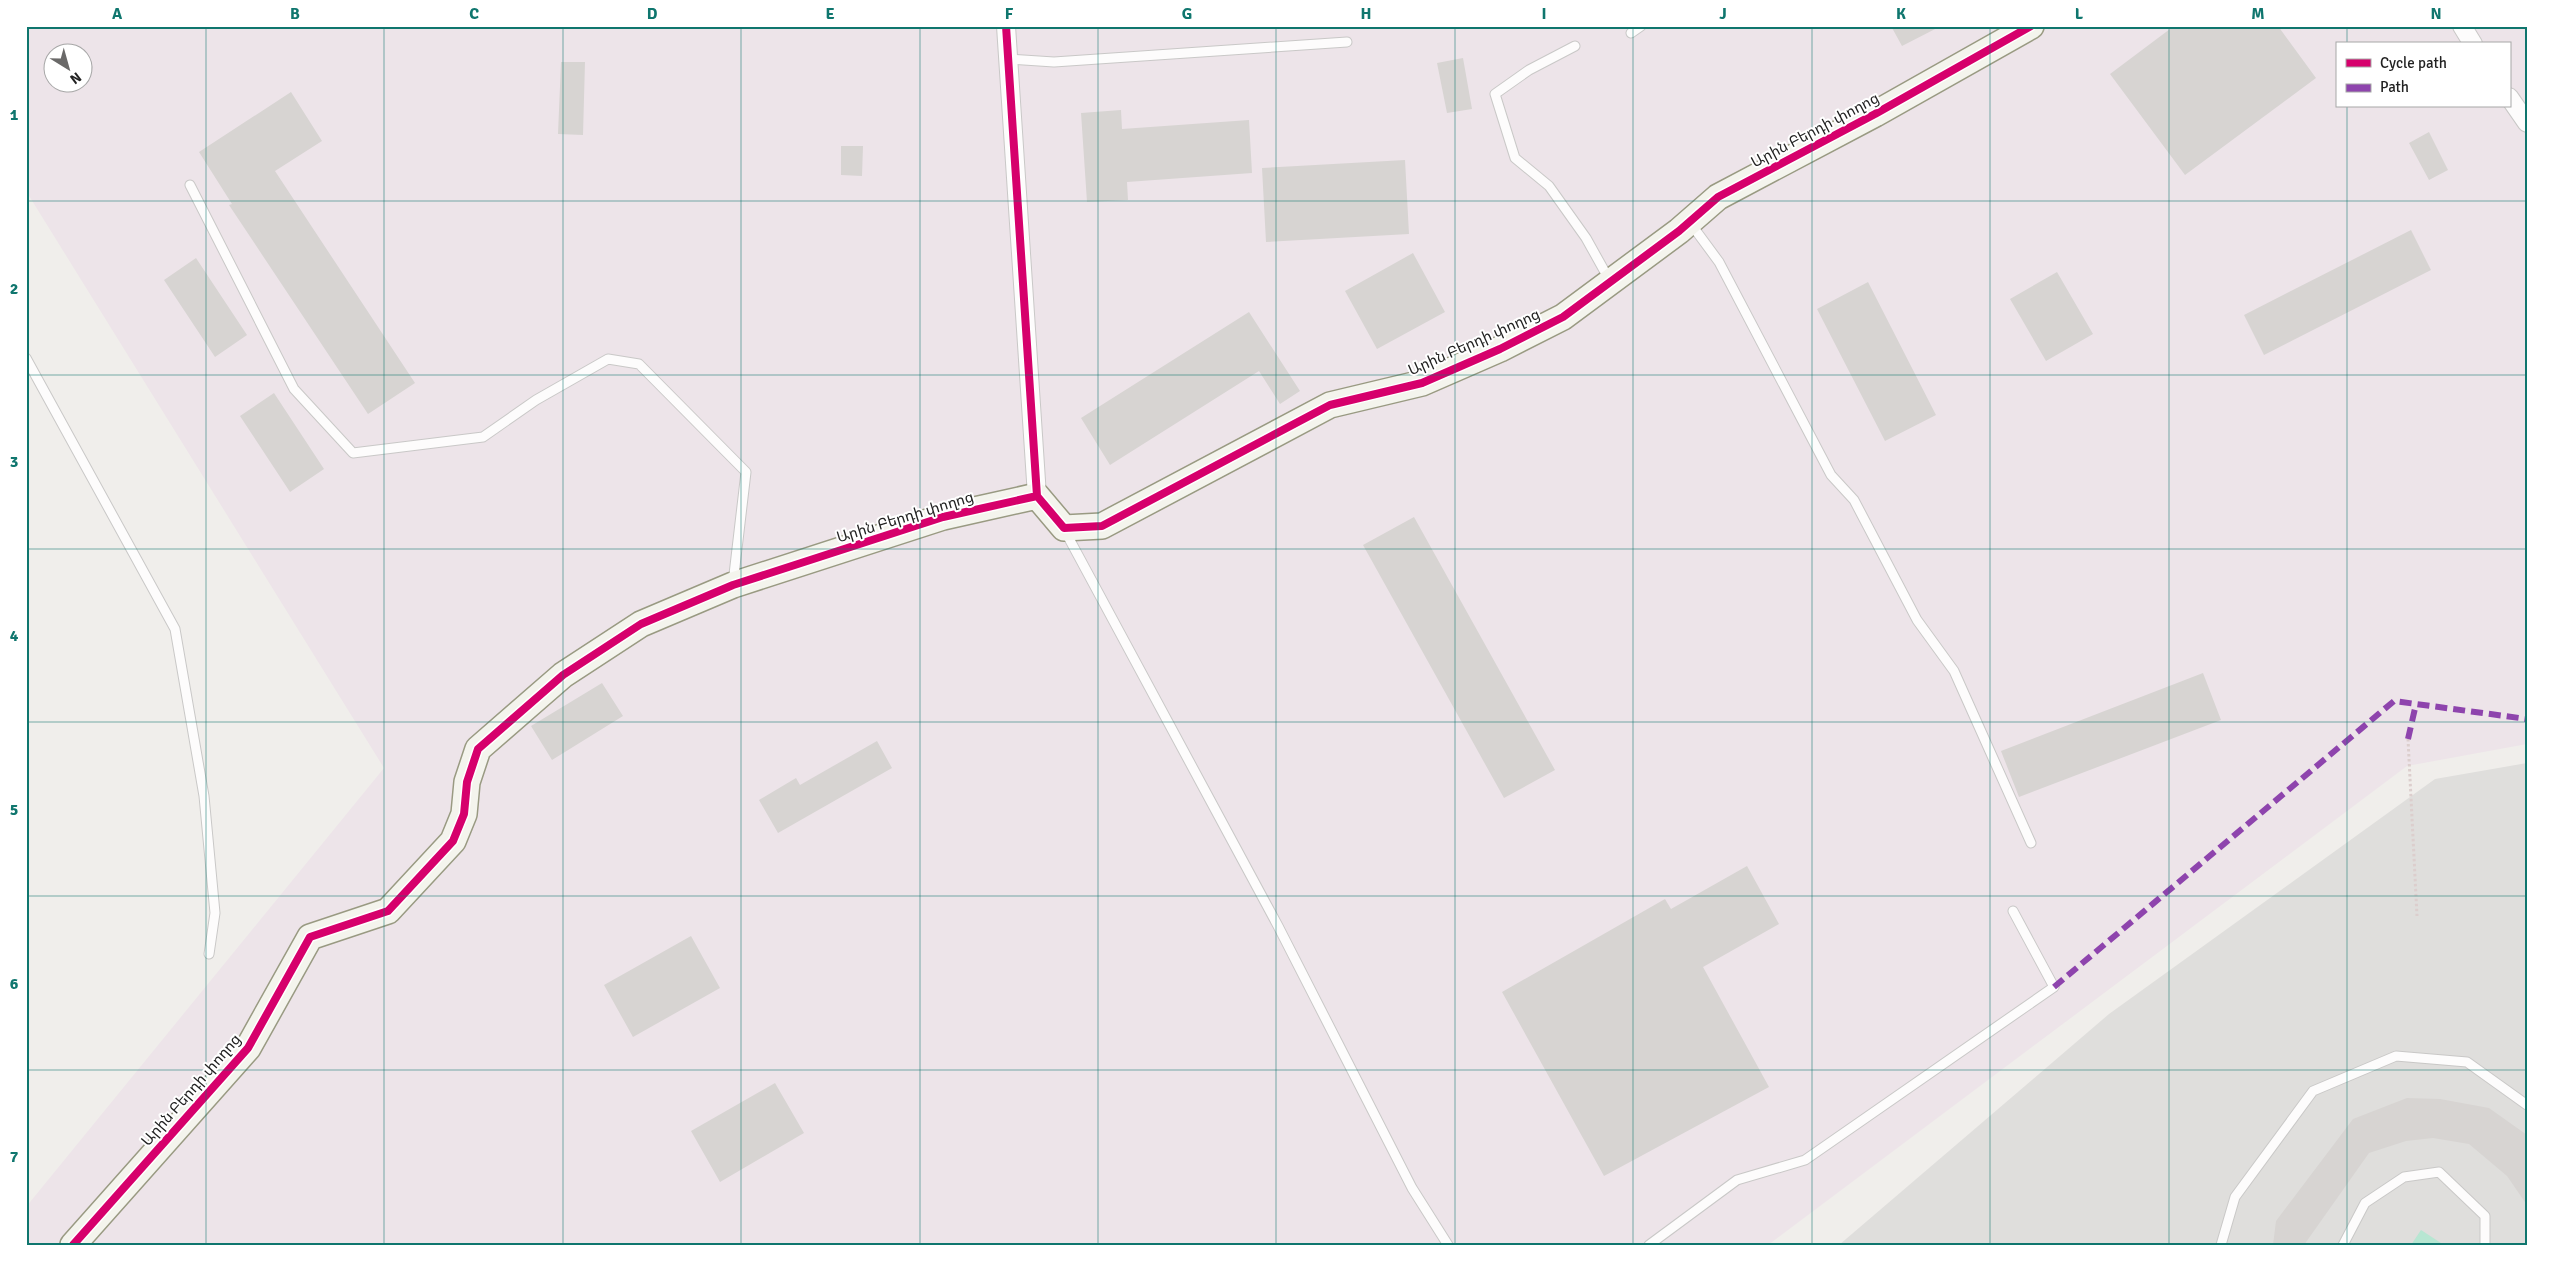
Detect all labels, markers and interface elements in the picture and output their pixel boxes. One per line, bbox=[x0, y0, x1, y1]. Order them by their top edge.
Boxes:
text: A bbox=[112, 4, 123, 24]
text: B bbox=[290, 4, 300, 24]
text: C bbox=[469, 4, 479, 24]
text: D bbox=[647, 4, 658, 24]
text: E bbox=[825, 4, 835, 24]
text: F bbox=[1005, 4, 1014, 24]
text: G bbox=[1182, 4, 1192, 24]
text: H bbox=[1361, 4, 1371, 24]
text: I bbox=[1541, 4, 1547, 24]
text: J bbox=[1719, 4, 1727, 24]
text: K bbox=[1896, 4, 1906, 24]
text: L bbox=[2075, 4, 2084, 24]
text: M bbox=[2251, 4, 2265, 24]
text: N bbox=[2430, 4, 2442, 24]
north arrow bbox=[42, 42, 92, 92]
legend bbox=[2336, 42, 2510, 108]
text: Cycle path bbox=[2380, 54, 2447, 72]
text: N bbox=[67, 68, 85, 88]
text: Path bbox=[2380, 78, 2409, 96]
street label: Արին Բերդի փողոց bbox=[1748, 89, 1882, 171]
text: 1 bbox=[10, 105, 19, 125]
text: 2 bbox=[10, 279, 18, 299]
street label: Արին Բերդի փողոց bbox=[1405, 305, 1543, 379]
text: 3 bbox=[10, 452, 18, 472]
street label: Արին Բերդի փողոց bbox=[834, 488, 976, 546]
text: 4 bbox=[10, 626, 19, 646]
text: 5 bbox=[10, 800, 18, 820]
text: 6 bbox=[10, 974, 19, 994]
street label: Արին Բերդի փողոց bbox=[138, 1030, 244, 1150]
text: 7 bbox=[10, 1147, 19, 1167]

